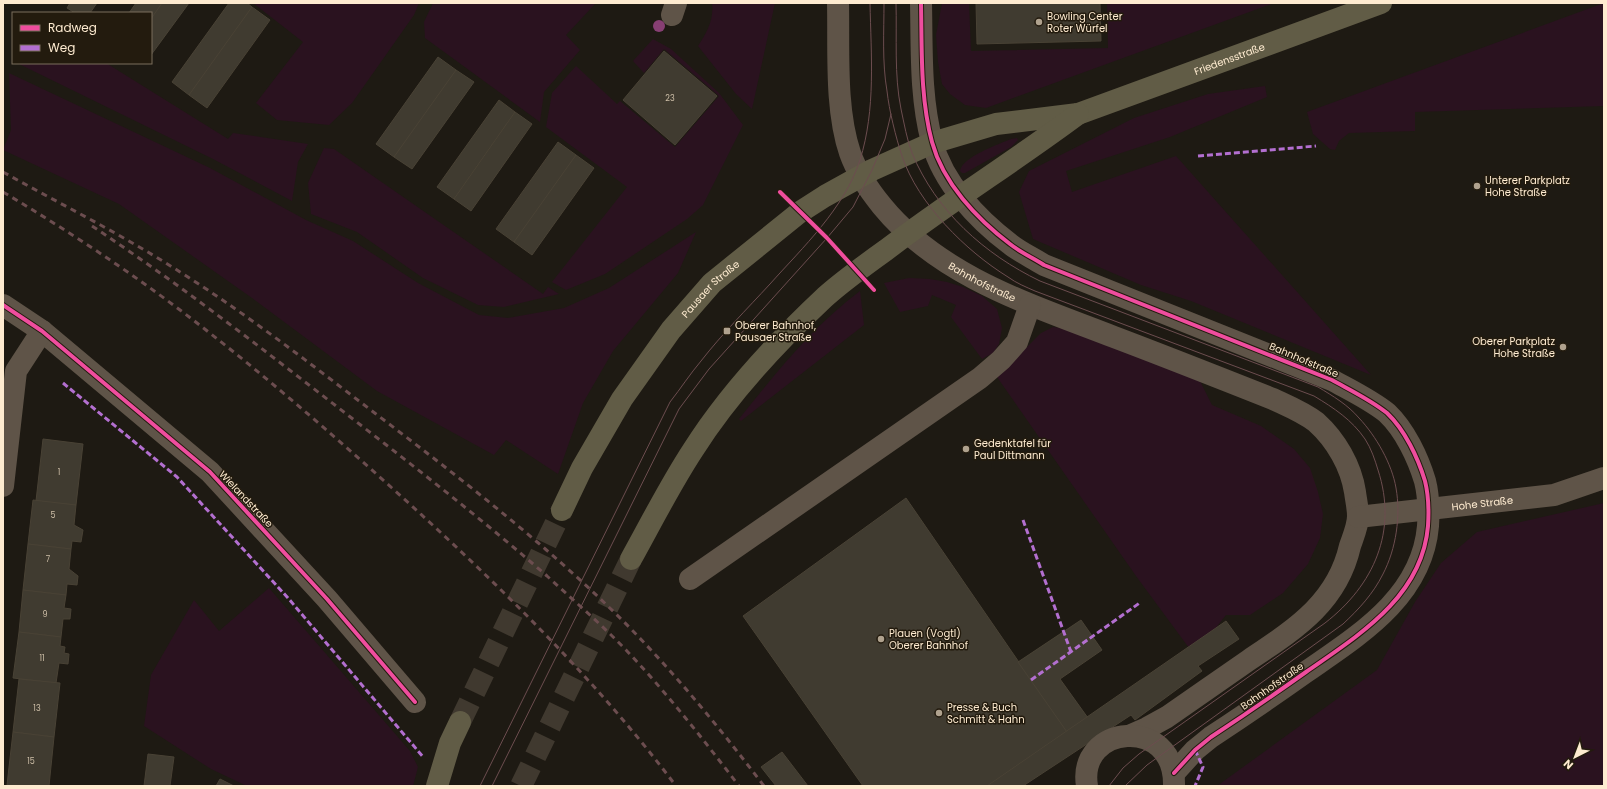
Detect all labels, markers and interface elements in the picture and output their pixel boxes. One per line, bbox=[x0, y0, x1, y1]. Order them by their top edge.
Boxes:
place label: Bowling Center Roter Würfel bbox=[1047, 9, 1123, 36]
legend bbox=[12, 12, 152, 64]
marker: Bowling Center Roter Würfel bbox=[1034, 17, 1044, 27]
text: Radweg bbox=[48, 19, 97, 36]
text: Weg bbox=[48, 39, 75, 56]
street label: Friedensstraße bbox=[1192, 39, 1267, 78]
house number: 23 bbox=[665, 93, 675, 104]
place label: Unterer Parkplatz Hohe Straße bbox=[1485, 173, 1570, 200]
marker: Unterer Parkplatz Hohe Straße bbox=[1472, 181, 1482, 191]
street label: Pausaer Straße bbox=[678, 256, 742, 321]
street label: Bahnhofstraße bbox=[946, 258, 1018, 305]
place label: Oberer Bahnhof, Pausaer Straße bbox=[735, 318, 816, 345]
marker: Oberer Bahnhof, Pausaer Straße bbox=[722, 326, 732, 336]
place label: Oberer Parkplatz Hohe Straße bbox=[1472, 334, 1555, 361]
street label: Bahnhofstraße bbox=[1267, 339, 1341, 381]
marker: Oberer Parkplatz Hohe Straße bbox=[1558, 342, 1568, 352]
place label: Gedenktafel für Paul Dittmann bbox=[974, 436, 1051, 463]
marker: Gedenktafel für Paul Dittmann bbox=[961, 444, 971, 454]
house number: 1 bbox=[58, 467, 60, 478]
street label: Wielandstraße bbox=[216, 467, 276, 531]
street label: Hohe Straße bbox=[1451, 492, 1514, 514]
house number: 5 bbox=[50, 510, 56, 521]
house number: 7 bbox=[46, 554, 51, 565]
house number: 9 bbox=[42, 609, 48, 620]
place label: Plauen (Vogtl) Oberer Bahnhof bbox=[889, 626, 968, 653]
marker: Plauen (Vogtl) Oberer Bahnhof bbox=[876, 634, 886, 644]
house number: 11 bbox=[39, 653, 45, 664]
street label: Bahnhofstraße bbox=[1237, 659, 1307, 713]
place label: Presse & Buch Schmitt & Hahn bbox=[947, 700, 1025, 727]
house number: 13 bbox=[33, 703, 41, 714]
marker: Presse & Buch Schmitt & Hahn bbox=[934, 708, 944, 718]
north arrow bbox=[1555, 737, 1595, 777]
house number: 15 bbox=[27, 756, 35, 767]
text: N bbox=[1560, 756, 1577, 773]

